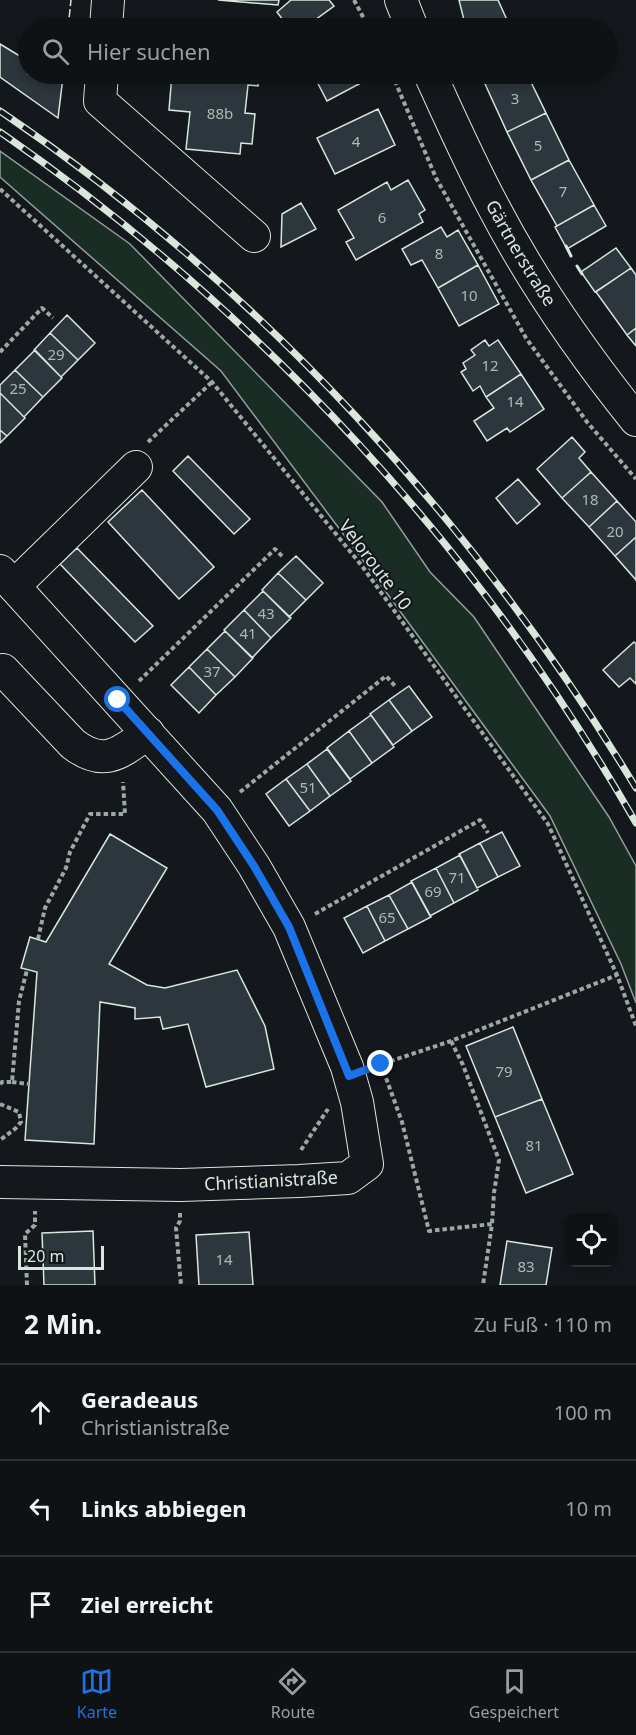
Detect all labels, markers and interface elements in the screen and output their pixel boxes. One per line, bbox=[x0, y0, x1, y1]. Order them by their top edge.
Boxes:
search box bbox=[18, 18, 618, 84]
icon: search bbox=[39, 35, 72, 68]
text: Hier suchen bbox=[87, 36, 211, 66]
house number: 3 bbox=[511, 88, 519, 108]
house number: 88b bbox=[207, 103, 233, 123]
house number: 4 bbox=[352, 131, 361, 151]
house number: 5 bbox=[534, 135, 542, 155]
house number: 7 bbox=[559, 181, 567, 201]
street label: Gärtnerstraße bbox=[481, 195, 562, 311]
house number: 6 bbox=[378, 207, 386, 227]
house number: 8 bbox=[435, 243, 443, 263]
house number: 10 bbox=[460, 285, 478, 305]
house number: 29 bbox=[47, 344, 65, 364]
house number: 12 bbox=[481, 355, 499, 375]
house number: 25 bbox=[9, 378, 27, 398]
house number: 14 bbox=[506, 391, 524, 411]
house number: 18 bbox=[581, 489, 599, 509]
street label: Veloroute 10 bbox=[334, 514, 418, 614]
house number: 20 bbox=[606, 521, 624, 541]
house number: 43 bbox=[257, 603, 275, 623]
house number: 41 bbox=[239, 623, 257, 643]
house number: 37 bbox=[203, 661, 221, 681]
route start bbox=[104, 686, 130, 712]
house number: 51 bbox=[299, 777, 317, 797]
house number: 71 bbox=[448, 867, 466, 887]
house number: 69 bbox=[424, 881, 442, 901]
house number: 65 bbox=[378, 907, 396, 927]
route end bbox=[367, 1050, 393, 1076]
house number: 79 bbox=[495, 1061, 513, 1081]
house number: 81 bbox=[525, 1135, 543, 1155]
street label: Christianistraße bbox=[203, 1165, 338, 1195]
map controls bbox=[564, 1213, 618, 1267]
button: locate bbox=[564, 1213, 618, 1267]
scale bar bbox=[18, 1243, 104, 1270]
text: 20 m bbox=[27, 1245, 64, 1267]
house number: 14 bbox=[215, 1249, 233, 1269]
house number: 83 bbox=[517, 1256, 535, 1276]
text: 2 Min. bbox=[24, 1306, 102, 1342]
text: Zu Fuß · 110 m bbox=[474, 1311, 612, 1338]
text: Geradeaus bbox=[81, 1384, 198, 1414]
icon: ahead bbox=[24, 1396, 57, 1429]
text: 100 m bbox=[554, 1399, 612, 1426]
text: Christianistraße bbox=[81, 1414, 230, 1441]
icon: left bbox=[24, 1492, 57, 1525]
text: Links abbiegen bbox=[81, 1493, 247, 1523]
text: 10 m bbox=[565, 1495, 612, 1522]
icon: arrive bbox=[24, 1588, 57, 1621]
text: Ziel erreicht bbox=[81, 1589, 213, 1619]
tab: Karte bbox=[77, 1665, 117, 1723]
tab: Route bbox=[271, 1665, 315, 1723]
tab: Gespeichert bbox=[469, 1665, 559, 1723]

